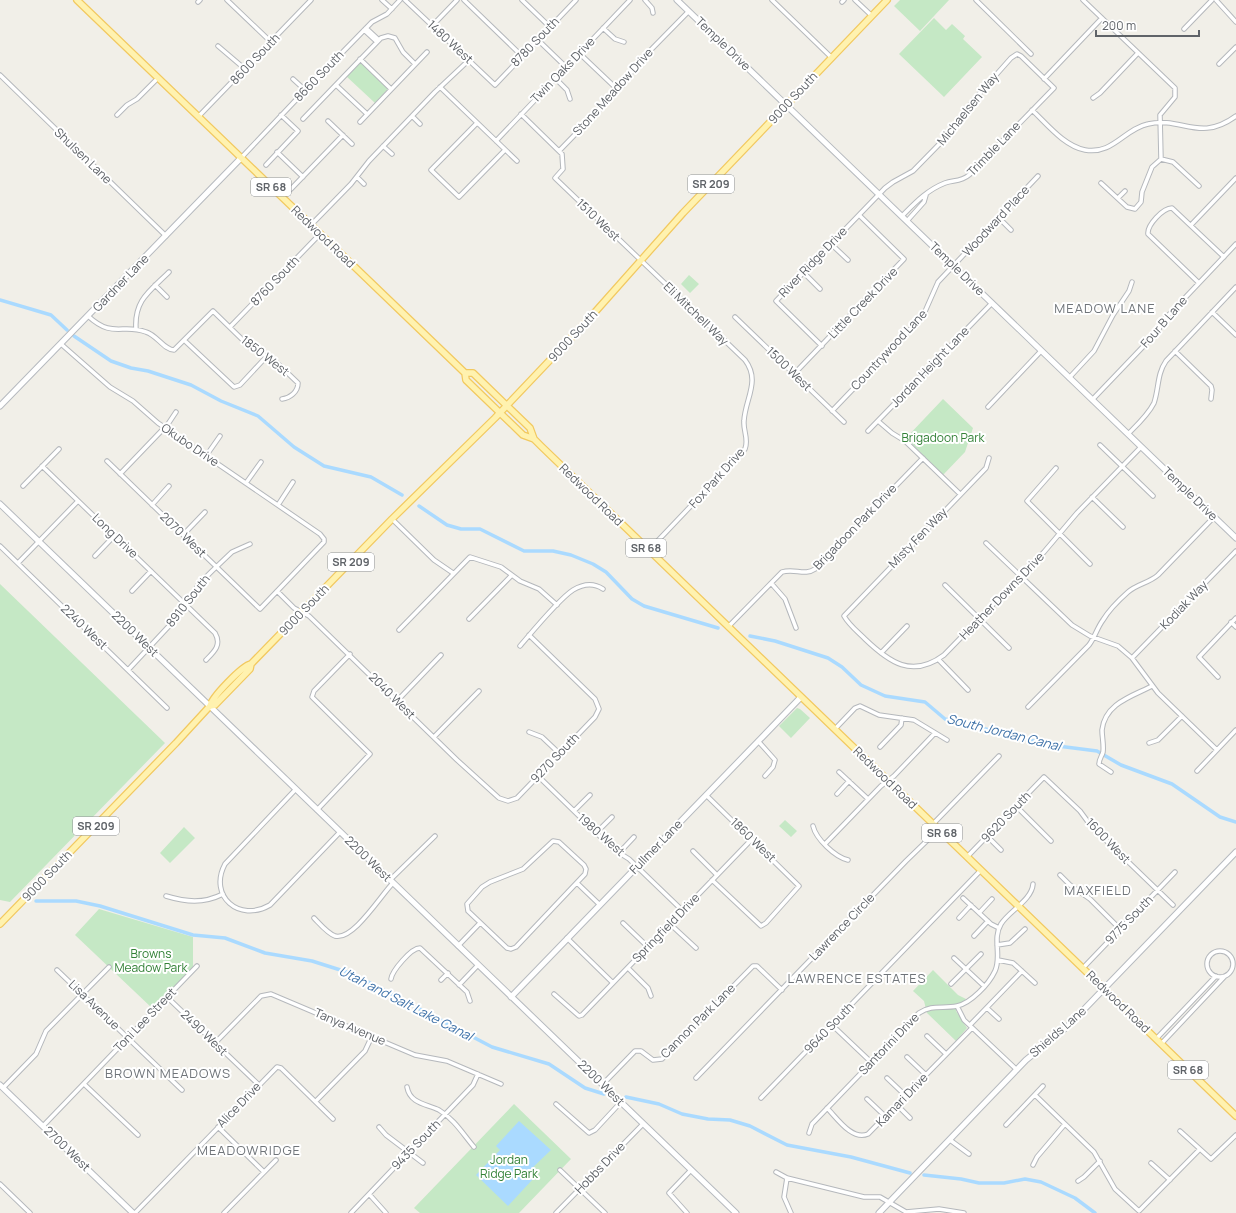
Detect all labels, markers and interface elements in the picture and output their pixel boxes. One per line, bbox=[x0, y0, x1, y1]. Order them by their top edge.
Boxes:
scale bar bbox=[1096, 12, 1199, 38]
street label: 8780 South bbox=[507, 13, 563, 70]
street label: Temple Drive bbox=[692, 13, 755, 74]
street label: 1480 West bbox=[424, 16, 477, 67]
text: 200 m bbox=[1102, 17, 1136, 34]
street label: 8600 South bbox=[226, 29, 283, 88]
street label: Twin Oaks Drive bbox=[527, 33, 599, 106]
street label: Stone Meadow Drive bbox=[569, 44, 657, 139]
street label: 8660 South bbox=[290, 46, 347, 105]
street label: 9000 South bbox=[764, 68, 821, 127]
street label: Michaelsen Way bbox=[933, 68, 1003, 149]
street label: Trimble Lane bbox=[963, 118, 1024, 180]
street label: Shulsen Lane bbox=[51, 124, 116, 187]
road number: SR 209 bbox=[688, 175, 734, 193]
road number: SR 68 bbox=[251, 178, 291, 196]
street label: Woodward Place bbox=[958, 181, 1033, 260]
street label: 1510 West bbox=[573, 195, 624, 245]
street label: Redwood Road bbox=[288, 202, 359, 272]
street label: River Ridge Drive bbox=[775, 223, 851, 301]
street label: Temple Drive bbox=[926, 238, 989, 299]
street label: Gardner Lane bbox=[89, 250, 153, 315]
street label: 8760 South bbox=[246, 252, 303, 309]
street label: Little Creek Drive bbox=[824, 263, 901, 342]
street label: Eli Mitchell Way bbox=[660, 278, 733, 350]
street label: Four B Lane bbox=[1136, 292, 1191, 351]
district label: MEADOW LANE bbox=[1054, 299, 1156, 317]
street label: 9000 South bbox=[544, 306, 601, 365]
street label: Countrywood Lane bbox=[847, 306, 931, 394]
street label: Jordan Height Lane bbox=[887, 322, 973, 411]
street label: 1850 West bbox=[238, 331, 293, 380]
street label: 1500 West bbox=[763, 343, 816, 395]
street label: Okubo Drive bbox=[158, 419, 223, 470]
park label: Brigadoon Park bbox=[901, 429, 986, 446]
street label: Fox Park Drive bbox=[685, 444, 748, 512]
street label: Redwood Road bbox=[556, 460, 627, 530]
street label: Temple Drive bbox=[1159, 463, 1222, 524]
street label: Brigadoon Park Drive bbox=[809, 480, 900, 573]
street label: Misty Fen Way bbox=[884, 503, 951, 572]
street label: 2070 West bbox=[156, 508, 210, 561]
street label: Long Drive bbox=[89, 509, 142, 562]
road number: SR 68 bbox=[626, 539, 666, 557]
street label: Heather Downs Drive bbox=[955, 548, 1048, 643]
road number: SR 209 bbox=[328, 553, 374, 571]
street label: 8910 South bbox=[162, 571, 214, 631]
street label: Kodiak Way bbox=[1156, 576, 1212, 633]
street label: 9000 South bbox=[275, 580, 332, 639]
street label: 2240 West bbox=[57, 600, 112, 653]
street label: 2200 West bbox=[108, 607, 163, 660]
street label: 2040 West bbox=[365, 669, 420, 723]
water label: South Jordan Canal bbox=[945, 709, 1065, 755]
street label: 9270 South bbox=[526, 729, 583, 786]
street label: Redwood Road bbox=[850, 743, 921, 813]
street label: 9620 South bbox=[977, 787, 1034, 846]
street label: 1980 West bbox=[574, 809, 629, 860]
street label: 1860 West bbox=[727, 814, 780, 866]
street label: 1600 West bbox=[1082, 814, 1135, 867]
street label: Fullmer Lane bbox=[625, 816, 686, 878]
road number: SR 209 bbox=[73, 817, 119, 835]
road number: SR 68 bbox=[922, 824, 962, 842]
street label: 2200 West bbox=[341, 832, 396, 885]
street label: 9000 South bbox=[18, 846, 75, 905]
district label: MAXFIELD bbox=[1064, 881, 1132, 899]
street label: Springfield Drive bbox=[628, 889, 703, 966]
street label: Lawrence Circle bbox=[805, 889, 878, 964]
street label: 9775 South bbox=[1101, 891, 1156, 948]
park label: Browns Meadow Park bbox=[114, 945, 189, 976]
water label: Utah and Salt Lake Canal bbox=[336, 961, 478, 1046]
street label: Redwood Road bbox=[1083, 967, 1154, 1037]
district label: LAWRENCE ESTATES bbox=[788, 969, 926, 987]
street label: Lisa Avenue bbox=[65, 976, 124, 1033]
street label: Cannon Park Lane bbox=[657, 980, 739, 1062]
street label: Toni Lee Street bbox=[110, 984, 180, 1056]
street label: 9640 South bbox=[800, 998, 857, 1057]
street label: Shields Lane bbox=[1026, 1002, 1090, 1061]
street label: Tanya Avenue bbox=[312, 1004, 389, 1049]
street label: 2490 West bbox=[177, 1006, 232, 1059]
street label: Santorini Drive bbox=[855, 1009, 923, 1078]
street label: 2200 West bbox=[574, 1056, 629, 1109]
road number: SR 68 bbox=[1168, 1061, 1208, 1079]
district label: BROWN MEADOWS bbox=[105, 1064, 231, 1082]
street label: Kamari Drive bbox=[872, 1069, 931, 1130]
street label: Alice Drive bbox=[213, 1078, 265, 1131]
street label: 9435 South bbox=[387, 1116, 444, 1174]
street label: 2700 West bbox=[40, 1122, 94, 1175]
street label: Hobbs Drive bbox=[571, 1138, 629, 1197]
district label: MEADOWRIDGE bbox=[197, 1141, 301, 1159]
park label: Jordan Ridge Park bbox=[480, 1151, 539, 1182]

